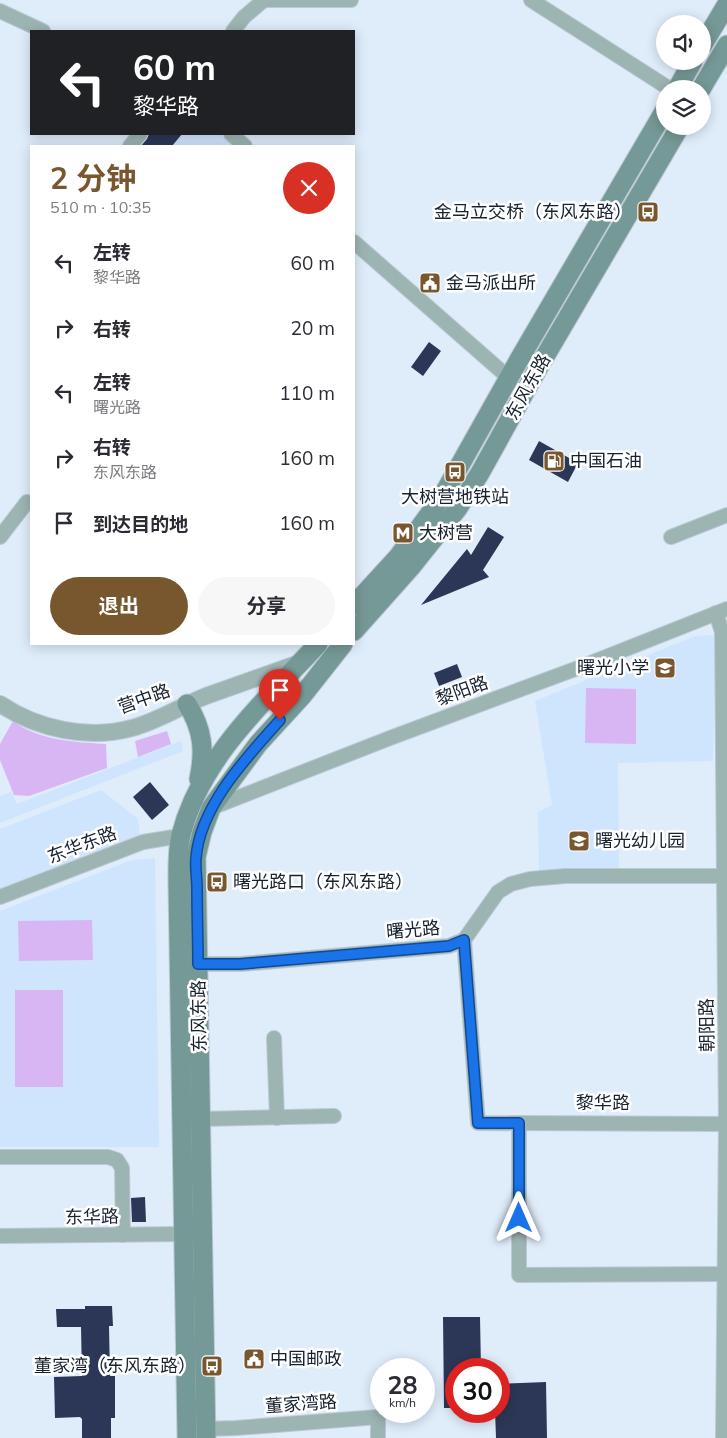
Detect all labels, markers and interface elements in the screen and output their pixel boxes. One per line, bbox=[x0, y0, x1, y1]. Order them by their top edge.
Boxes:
map controls bbox=[656, 15, 711, 135]
button: sound bbox=[656, 15, 711, 70]
text: 60 m bbox=[133, 45, 216, 89]
icon: left bbox=[50, 50, 115, 115]
button: layers bbox=[656, 80, 711, 135]
text: 黎华路 bbox=[133, 92, 199, 120]
text: 2 分钟 bbox=[50, 159, 136, 197]
button: close bbox=[283, 162, 335, 214]
text: 510 m · 10:35 bbox=[50, 197, 151, 217]
place label: 金马立交桥（东风东路） bbox=[434, 200, 632, 223]
bus stop icon: 金马立交桥（东风东路） bbox=[636, 200, 660, 224]
text: 左转 bbox=[93, 240, 131, 264]
icon: left bbox=[50, 249, 78, 277]
text: 60 m bbox=[291, 251, 335, 275]
text: 黎华路 bbox=[93, 267, 141, 287]
public building icon: 金马派出所 bbox=[418, 271, 442, 295]
place label: 金马派出所 bbox=[446, 271, 536, 294]
icon: right bbox=[50, 314, 78, 342]
text: 20 m bbox=[291, 316, 335, 340]
text: 右转 bbox=[93, 317, 131, 341]
street label: 东风东路 bbox=[500, 350, 555, 424]
text: 左转 bbox=[93, 370, 131, 394]
icon: left bbox=[50, 379, 78, 407]
text: 110 m bbox=[279, 381, 335, 405]
text: 曙光路 bbox=[93, 397, 141, 417]
text: 右转 bbox=[93, 435, 131, 459]
icon: right bbox=[50, 444, 78, 472]
text: 160 m bbox=[279, 446, 335, 470]
fuel station icon: 中国石油 bbox=[542, 449, 566, 473]
place label: 中国石油 bbox=[570, 449, 642, 472]
bus stop icon: 大树营地铁站 bbox=[443, 460, 467, 484]
text: 东风东路 bbox=[93, 462, 157, 482]
place label: 大树营地铁站 bbox=[401, 485, 509, 508]
icon: arrive bbox=[50, 509, 78, 537]
text: 160 m bbox=[279, 511, 335, 535]
text: 到达目的地 bbox=[93, 512, 188, 536]
metro station icon: 大树营 bbox=[391, 521, 415, 545]
place label: 大树营 bbox=[419, 521, 473, 544]
button: 退出 bbox=[50, 577, 188, 635]
button: 分享 bbox=[198, 577, 335, 635]
place label: 曙光小学 bbox=[577, 656, 649, 679]
school or university icon: 曙光小学 bbox=[653, 656, 677, 680]
pin bbox=[259, 669, 301, 720]
street label: 黎阳路 bbox=[433, 670, 491, 711]
icon: arrive bbox=[266, 676, 294, 704]
street label: 营中路 bbox=[115, 678, 173, 719]
street label: 东华东路 bbox=[44, 821, 120, 868]
school or university icon: 曙光幼儿园 bbox=[567, 829, 591, 853]
place label: 曙光幼儿园 bbox=[595, 829, 685, 852]
bus stop icon: 曙光路口（东风东路） bbox=[205, 870, 229, 894]
place label: 曙光路口（东风东路） bbox=[233, 870, 413, 893]
street label: 曙光路 bbox=[385, 916, 441, 943]
street label: 东风东路 bbox=[186, 980, 211, 1052]
street label: 朝阳路 bbox=[695, 998, 718, 1052]
street label: 黎华路 bbox=[576, 1091, 630, 1114]
position arrow bbox=[492, 1191, 544, 1243]
street label: 东华路 bbox=[65, 1205, 119, 1228]
public building icon: 中国邮政 bbox=[242, 1347, 266, 1371]
place label: 中国邮政 bbox=[270, 1347, 342, 1370]
place label: 董家湾（东风东路） bbox=[34, 1354, 196, 1377]
bus stop icon: 董家湾（东风东路） bbox=[200, 1354, 224, 1378]
speed limit sign: 30 bbox=[445, 1358, 510, 1423]
text: 28 bbox=[387, 1369, 418, 1400]
street label: 董家湾路 bbox=[264, 1390, 338, 1417]
text: km/h bbox=[389, 1395, 416, 1410]

